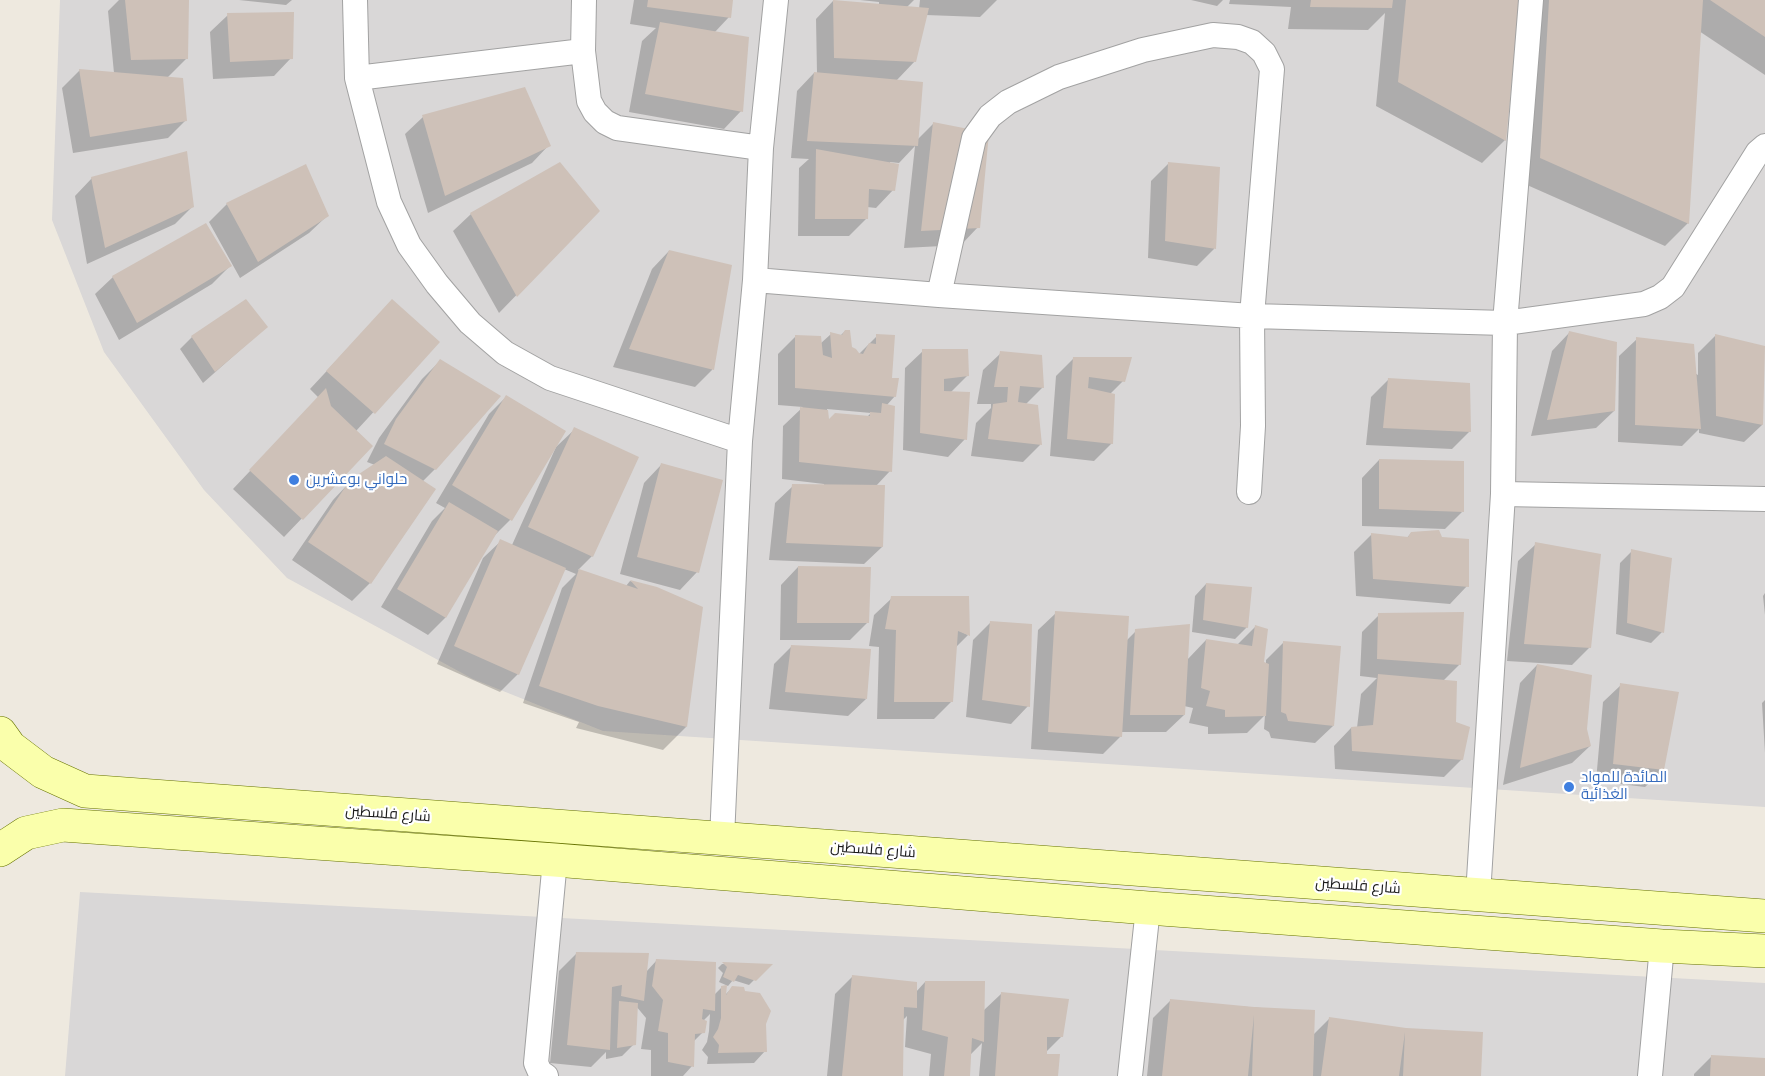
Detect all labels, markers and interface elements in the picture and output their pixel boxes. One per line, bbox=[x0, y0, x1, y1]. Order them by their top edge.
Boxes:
place label: حلواني بوعشرين bbox=[306, 471, 407, 489]
marker: حلواني بوعشرين bbox=[287, 473, 301, 487]
place label: المائدة للمواد الغذائية bbox=[1581, 769, 1667, 804]
marker: المائدة للمواد الغذائية bbox=[1562, 780, 1576, 794]
street label: شارع فلسطين bbox=[345, 802, 431, 826]
street label: شارع فلسطين bbox=[830, 838, 916, 862]
street label: شارع فلسطين bbox=[1315, 874, 1401, 898]

